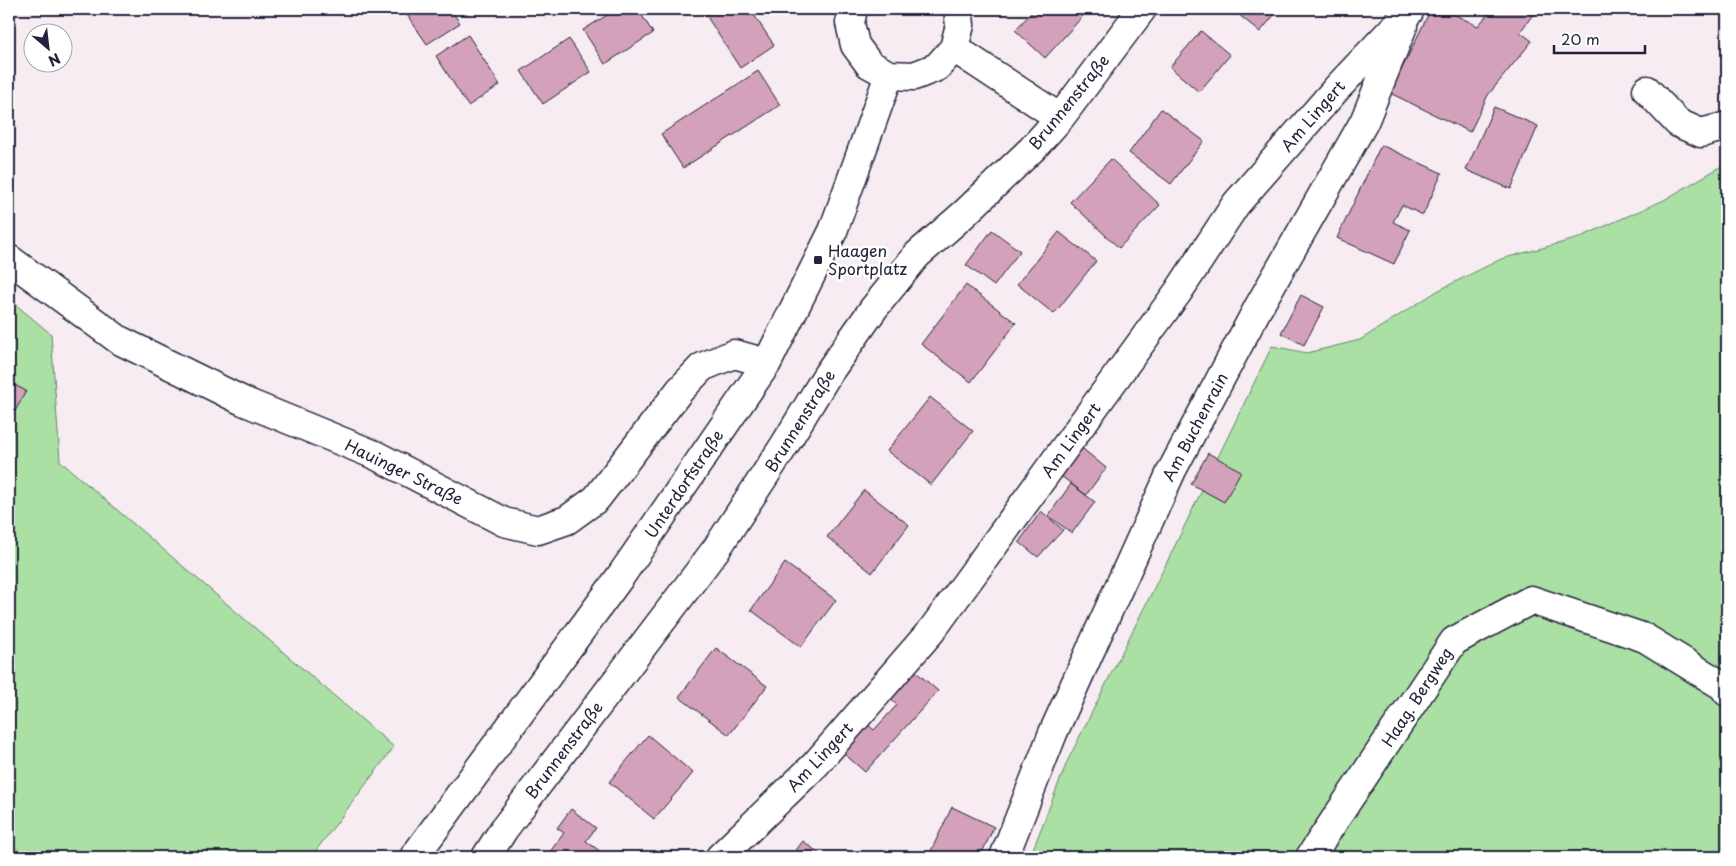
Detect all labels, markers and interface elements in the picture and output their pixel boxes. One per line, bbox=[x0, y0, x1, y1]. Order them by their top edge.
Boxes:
north arrow bbox=[22, 22, 72, 72]
scale bar bbox=[1554, 22, 1645, 54]
text: 20 m bbox=[1561, 27, 1600, 50]
text: N bbox=[45, 48, 64, 72]
street label: Brunnenstraße bbox=[1022, 49, 1114, 154]
street label: Am Lingert bbox=[1274, 74, 1350, 156]
place label: Haagen Sportplatz bbox=[828, 238, 907, 280]
marker: Haagen Sportplatz bbox=[812, 254, 824, 266]
street label: Brunnenstraße bbox=[758, 365, 840, 476]
street label: Am Buchenrain bbox=[1155, 368, 1233, 485]
street label: Am Lingert bbox=[1035, 397, 1106, 482]
street label: Unterdorfstraße bbox=[638, 424, 728, 542]
street label: Hauinger Straße bbox=[341, 432, 467, 510]
street label: Haag. Bergweg bbox=[1375, 642, 1457, 751]
street label: Brunnenstraße bbox=[519, 696, 608, 803]
street label: Am Lingert bbox=[781, 716, 858, 797]

